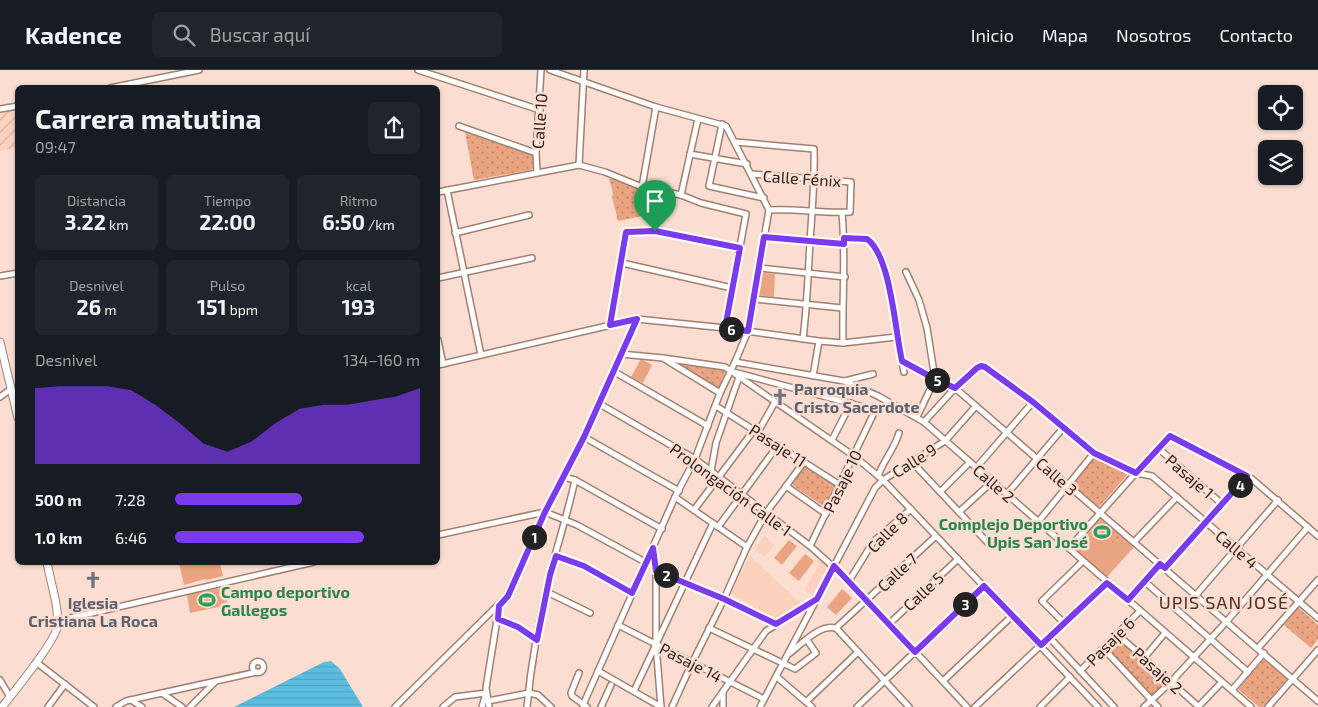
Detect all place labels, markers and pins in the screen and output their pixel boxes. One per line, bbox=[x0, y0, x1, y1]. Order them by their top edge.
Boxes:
pin bbox=[634, 180, 676, 231]
pin: 6 bbox=[718, 316, 744, 342]
pin: 5 bbox=[924, 368, 950, 392]
place label: Parroquia Cristo Sacerdote bbox=[794, 379, 919, 416]
church icon: Parroquia Cristo Sacerdote bbox=[770, 387, 790, 407]
pin: 4 bbox=[1228, 472, 1252, 498]
place label: Complejo Deportivo Upis San José bbox=[939, 514, 1088, 551]
sports icon: Complejo Deportivo Upis San José bbox=[1092, 522, 1112, 542]
pin: 1 bbox=[522, 524, 546, 550]
pin: 2 bbox=[654, 562, 678, 588]
church icon: Iglesia Cristiana La Roca bbox=[83, 570, 103, 590]
place label: Campo deportivo Gallegos bbox=[221, 582, 350, 619]
sports icon: Campo deportivo Gallegos bbox=[197, 590, 217, 610]
pin: 3 bbox=[952, 592, 978, 616]
place label: Iglesia Cristiana La Roca bbox=[28, 593, 158, 630]

